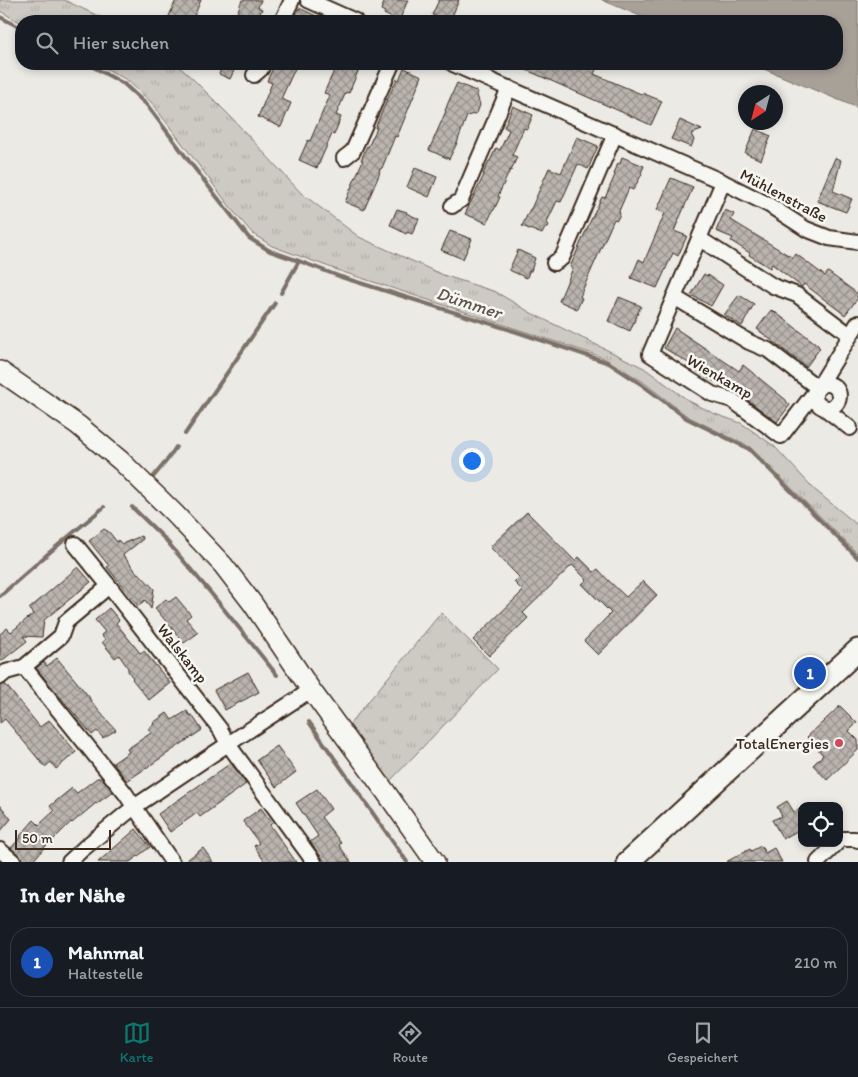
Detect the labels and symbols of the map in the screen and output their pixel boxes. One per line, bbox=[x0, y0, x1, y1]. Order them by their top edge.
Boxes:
north arrow bbox=[738, 85, 783, 130]
street label: Mühlenstraße bbox=[737, 164, 831, 227]
water label: Dümmer bbox=[434, 282, 506, 324]
street label: Wienkamp bbox=[683, 350, 756, 403]
your location bbox=[459, 448, 485, 474]
street label: Walskamp bbox=[153, 620, 212, 687]
pin: 1 bbox=[794, 654, 826, 692]
place label: TotalEnergies bbox=[736, 734, 829, 753]
marker: TotalEnergies bbox=[833, 737, 845, 749]
scale bar bbox=[15, 827, 111, 850]

